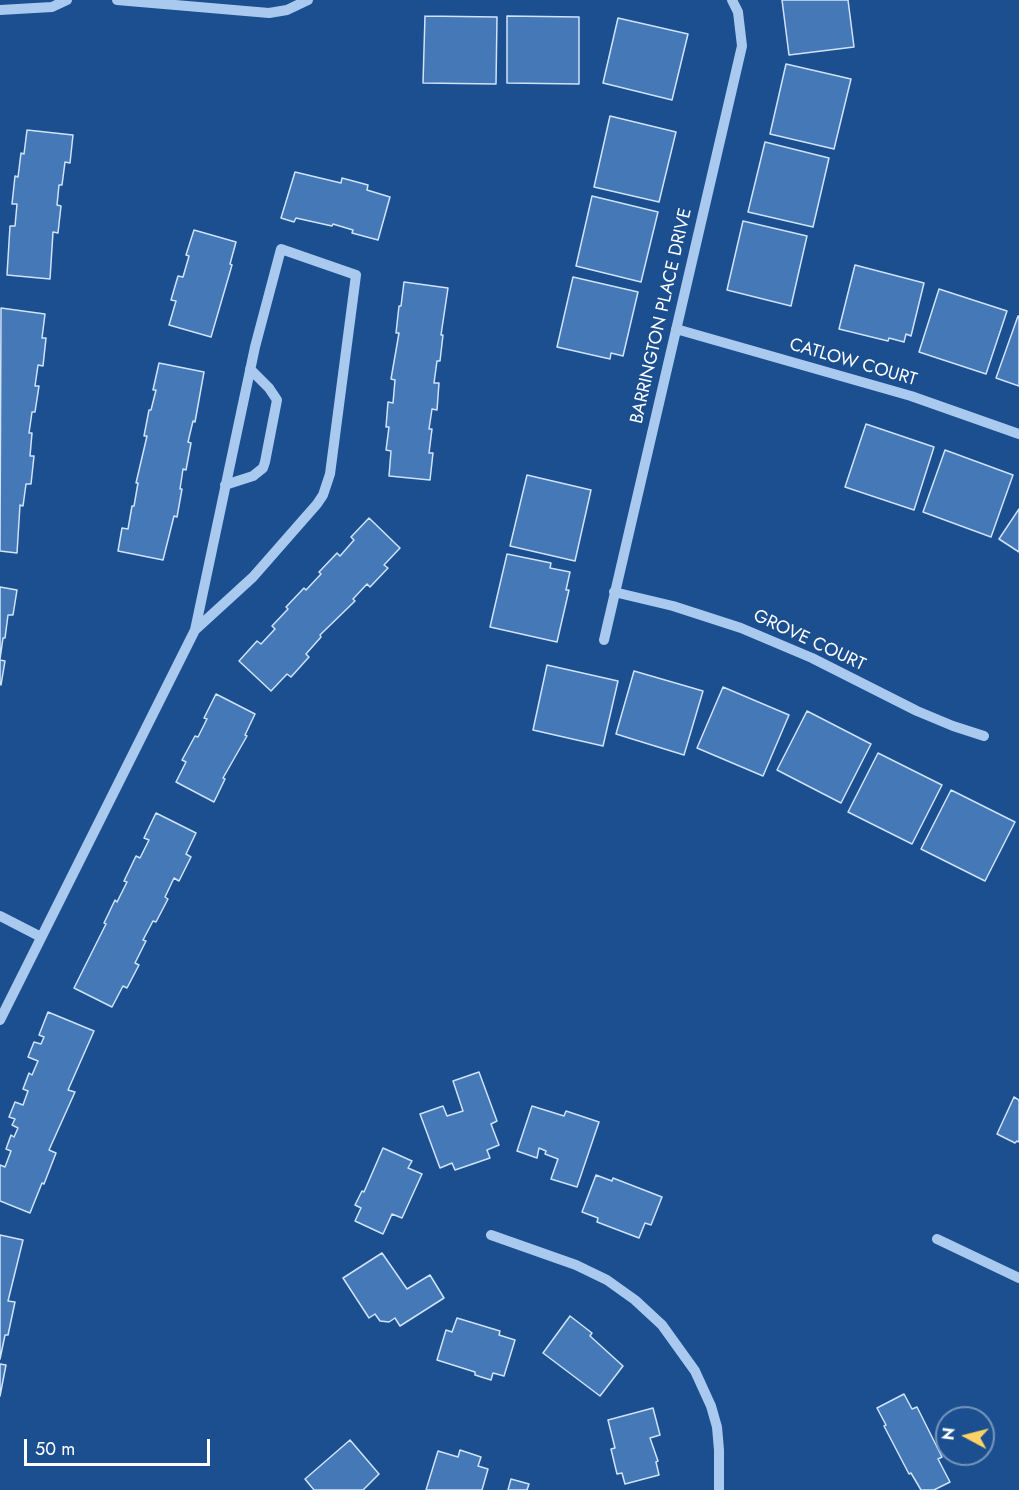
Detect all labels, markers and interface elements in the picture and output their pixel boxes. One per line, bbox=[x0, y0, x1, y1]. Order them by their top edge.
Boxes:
street label: BARRINGTON PLACE DRIVE bbox=[627, 206, 697, 426]
street label: CATLOW COURT bbox=[787, 334, 919, 392]
street label: GROVE COURT bbox=[750, 606, 868, 676]
north arrow bbox=[935, 1406, 995, 1466]
text: N bbox=[936, 1426, 961, 1442]
scale bar bbox=[27, 1427, 213, 1465]
text: 50 m bbox=[35, 1436, 75, 1462]

